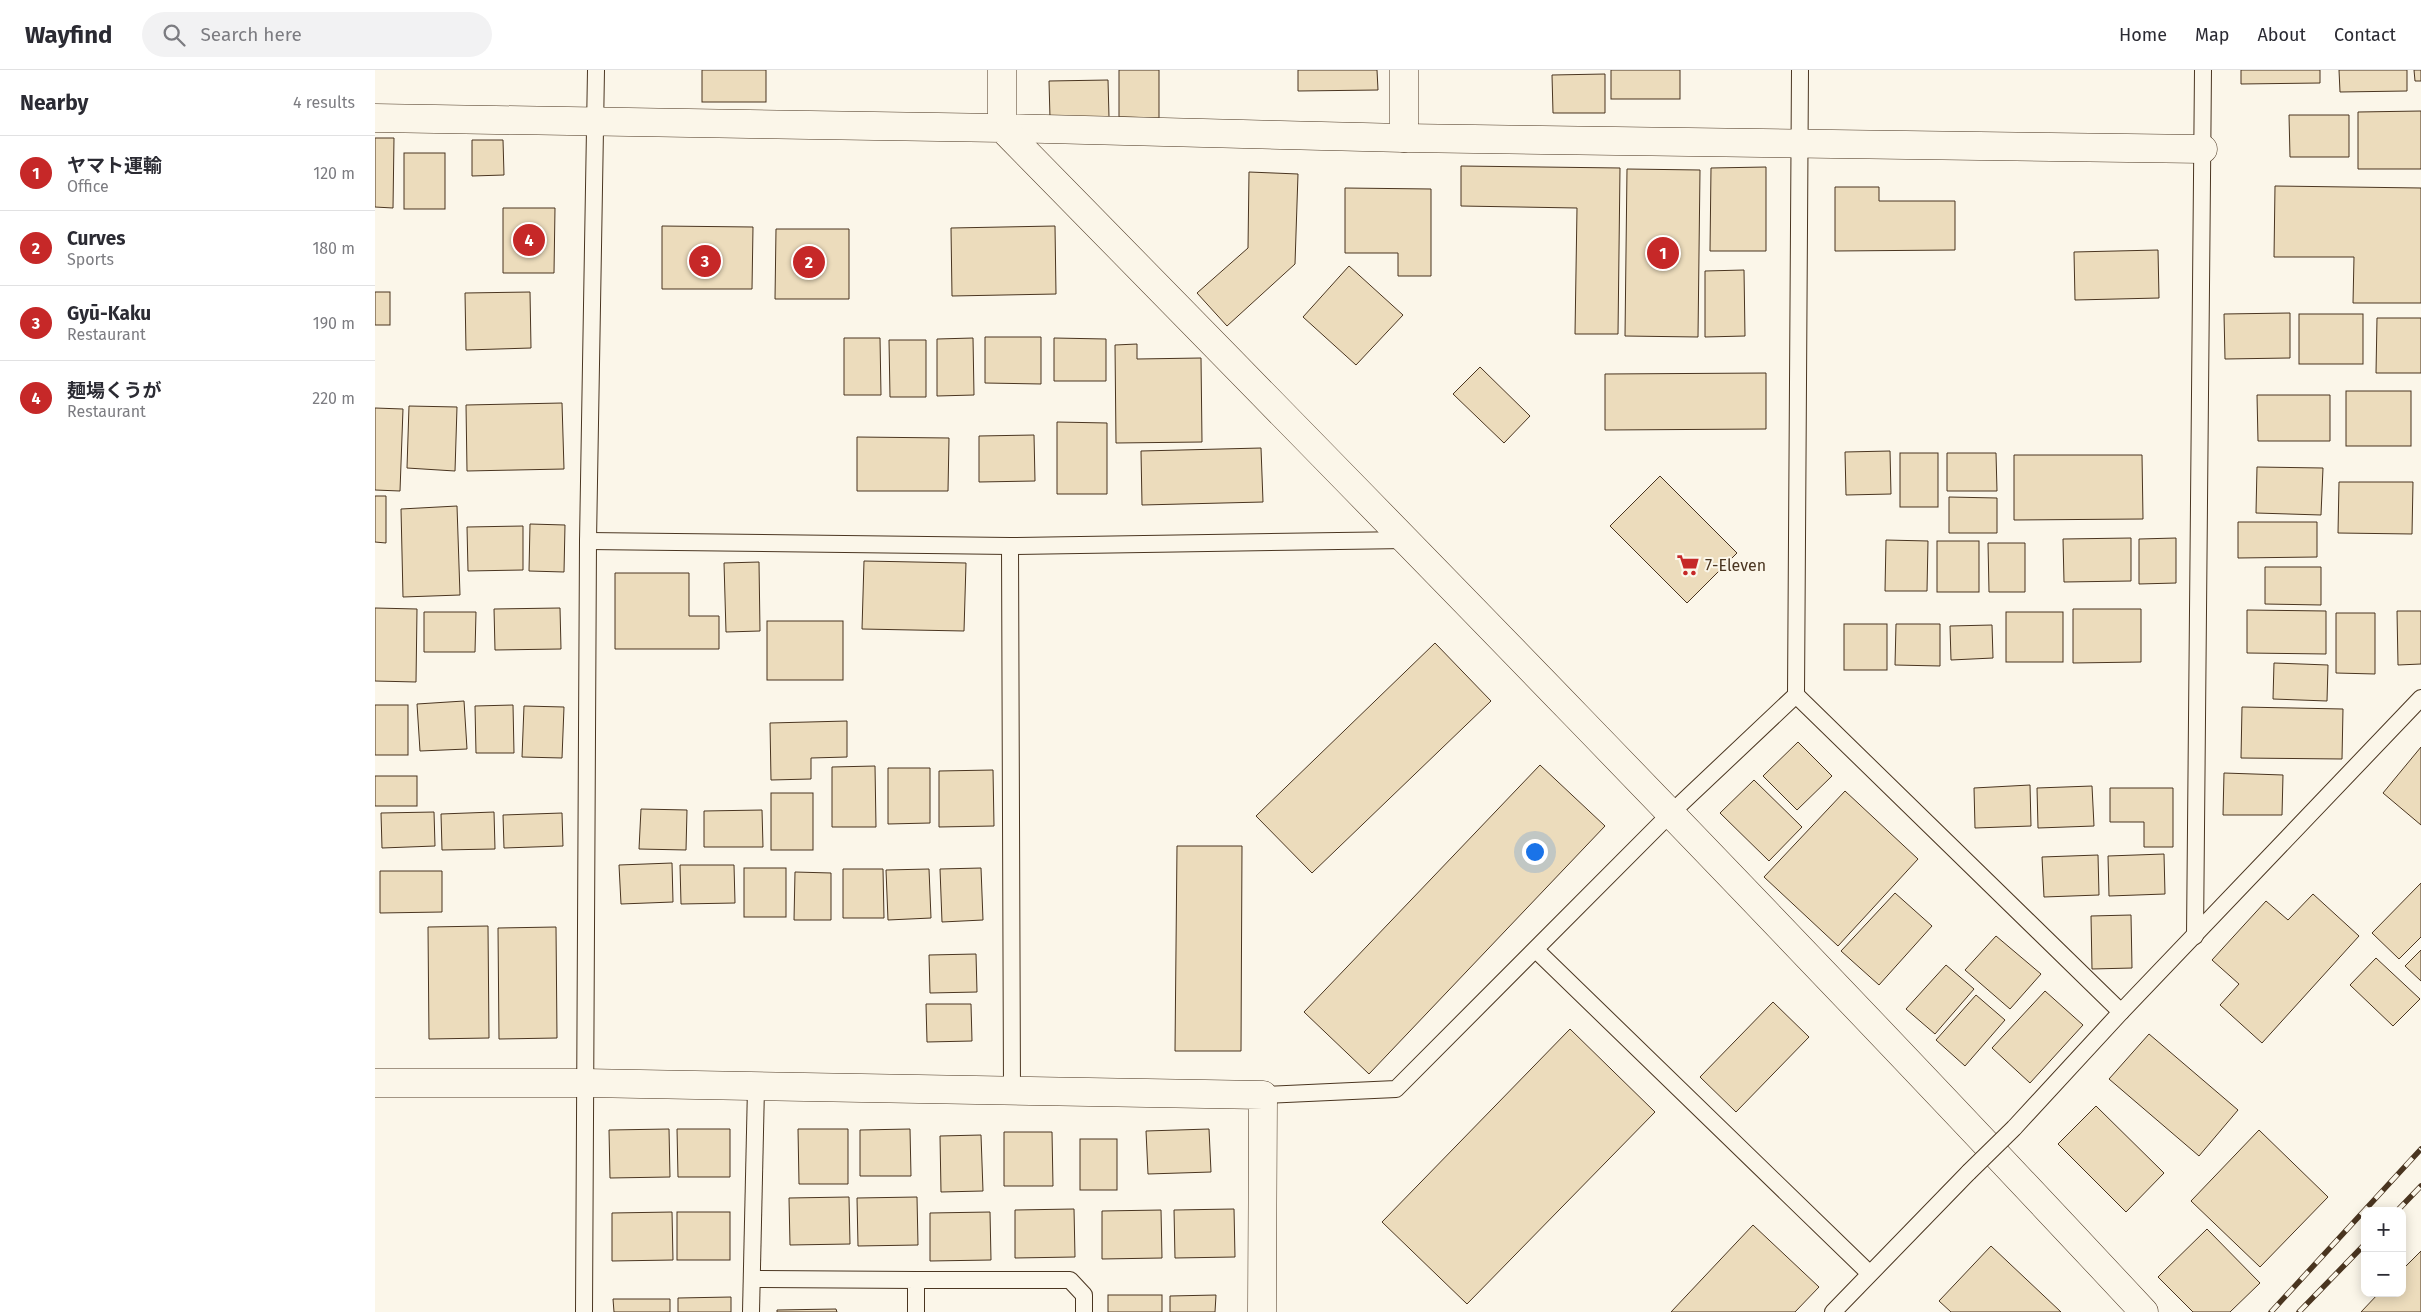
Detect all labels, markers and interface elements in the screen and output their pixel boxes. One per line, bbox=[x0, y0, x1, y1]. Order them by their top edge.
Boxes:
search box bbox=[142, 12, 492, 57]
text: Wayfind bbox=[25, 21, 112, 49]
icon: search bbox=[160, 21, 188, 49]
text: Search here bbox=[200, 23, 302, 46]
text: Home bbox=[2119, 24, 2167, 46]
text: Map bbox=[2195, 24, 2229, 46]
text: About bbox=[2257, 24, 2306, 46]
text: Contact bbox=[2334, 24, 2396, 46]
text: Nearby bbox=[20, 90, 88, 116]
text: 4 results bbox=[293, 93, 355, 112]
text: ヤマト運輸 bbox=[67, 154, 162, 177]
text: 1 bbox=[32, 164, 40, 183]
text: 120 m bbox=[313, 164, 355, 183]
text: Office bbox=[67, 177, 109, 196]
pin: 4 bbox=[513, 221, 545, 259]
text: Curves bbox=[67, 227, 125, 250]
pin: 1 bbox=[1647, 234, 1679, 272]
text: 2 bbox=[32, 239, 40, 258]
text: 180 m bbox=[312, 239, 355, 258]
pin: 3 bbox=[689, 242, 721, 280]
pin: 2 bbox=[793, 243, 825, 281]
text: Sports bbox=[67, 250, 114, 269]
text: Gyū-Kaku bbox=[67, 302, 151, 325]
text: 3 bbox=[32, 314, 40, 333]
text: 190 m bbox=[313, 314, 355, 333]
text: Restaurant bbox=[67, 325, 146, 344]
text: 麺場くうが bbox=[67, 379, 162, 402]
text: 4 bbox=[31, 389, 41, 408]
text: 220 m bbox=[312, 389, 355, 408]
text: Restaurant bbox=[67, 402, 146, 421]
supermarket icon: 7-Eleven bbox=[1675, 552, 1701, 578]
place label: 7-Eleven bbox=[1705, 556, 1766, 575]
your location bbox=[1522, 839, 1548, 865]
map controls bbox=[2361, 1207, 2406, 1297]
button: + bbox=[2361, 1207, 2406, 1252]
button: − bbox=[2361, 1252, 2406, 1297]

